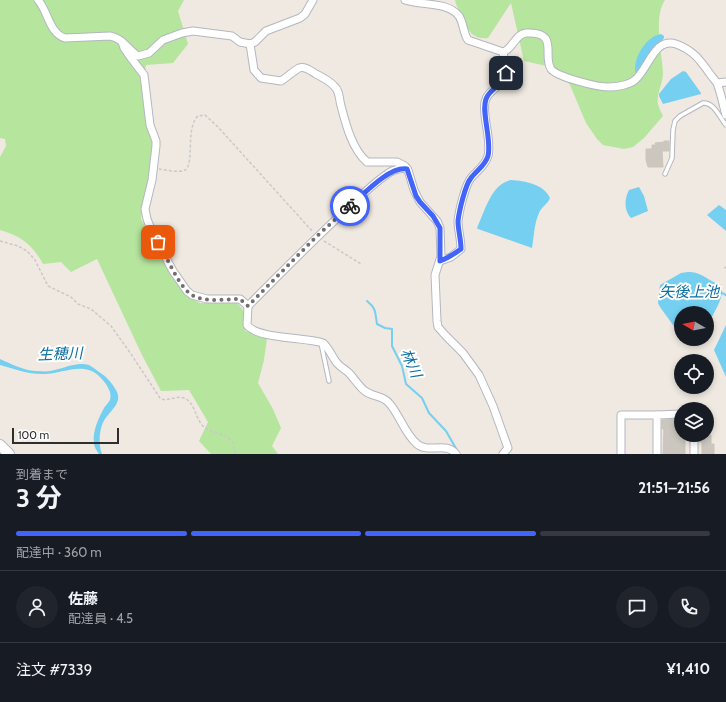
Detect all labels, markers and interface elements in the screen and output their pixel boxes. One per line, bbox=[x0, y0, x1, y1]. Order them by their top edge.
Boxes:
pin bbox=[489, 56, 523, 90]
icon: home bbox=[495, 62, 517, 84]
courier bbox=[330, 186, 370, 226]
icon: bike bbox=[339, 195, 361, 217]
pin bbox=[141, 225, 175, 259]
icon: bag bbox=[147, 231, 169, 253]
water label: 矢後上池 bbox=[659, 283, 721, 301]
north arrow bbox=[674, 306, 714, 346]
map controls bbox=[674, 306, 714, 442]
water label: 生穂川 bbox=[37, 344, 85, 364]
water label: 林川 bbox=[397, 346, 426, 382]
button: locate bbox=[674, 354, 714, 394]
button: layers bbox=[674, 402, 714, 442]
scale bar bbox=[12, 426, 119, 445]
text: 100 m bbox=[18, 428, 49, 442]
text: 到着まで bbox=[16, 466, 68, 482]
text: 21:51–21:56 bbox=[638, 479, 710, 497]
text: 3 分 bbox=[16, 482, 62, 514]
text: 配達中 · 360 m bbox=[16, 544, 102, 560]
button: person bbox=[16, 586, 58, 628]
button: chat bbox=[616, 586, 658, 628]
button: phone bbox=[668, 586, 710, 628]
text: 佐藤 bbox=[68, 590, 98, 608]
text: 配達員 · 4.5 bbox=[68, 610, 133, 626]
text: ¥1,410 bbox=[667, 660, 710, 678]
text: 注文 #7339 bbox=[16, 661, 92, 679]

